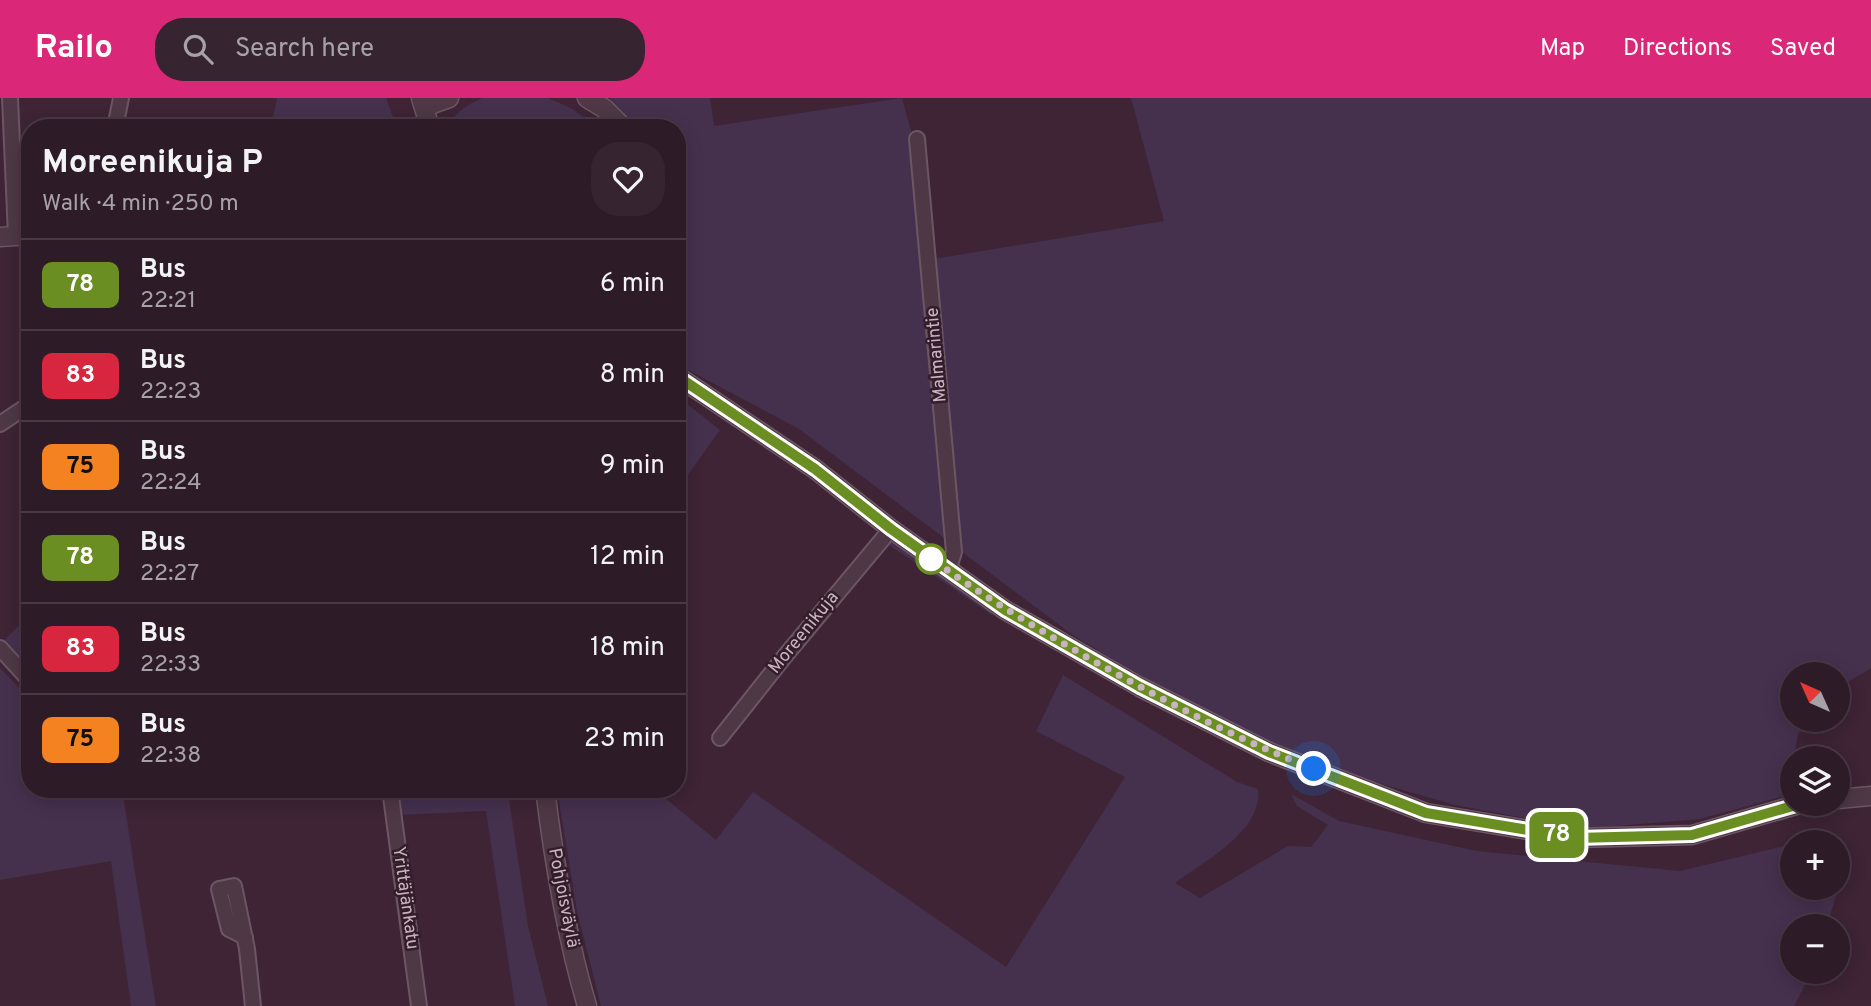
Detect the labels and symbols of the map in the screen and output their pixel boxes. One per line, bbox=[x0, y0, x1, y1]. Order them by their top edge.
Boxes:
street label: Malmarintie bbox=[921, 307, 953, 403]
unlabelled marker bbox=[916, 544, 946, 574]
street label: Moreenikuja bbox=[764, 587, 844, 679]
north arrow bbox=[1780, 662, 1850, 732]
your location bbox=[1296, 751, 1331, 786]
line badge: 78 bbox=[1526, 812, 1588, 858]
street label: Yrittäjänkatu bbox=[386, 845, 424, 951]
street label: Pohjoisväylä bbox=[542, 846, 584, 950]

